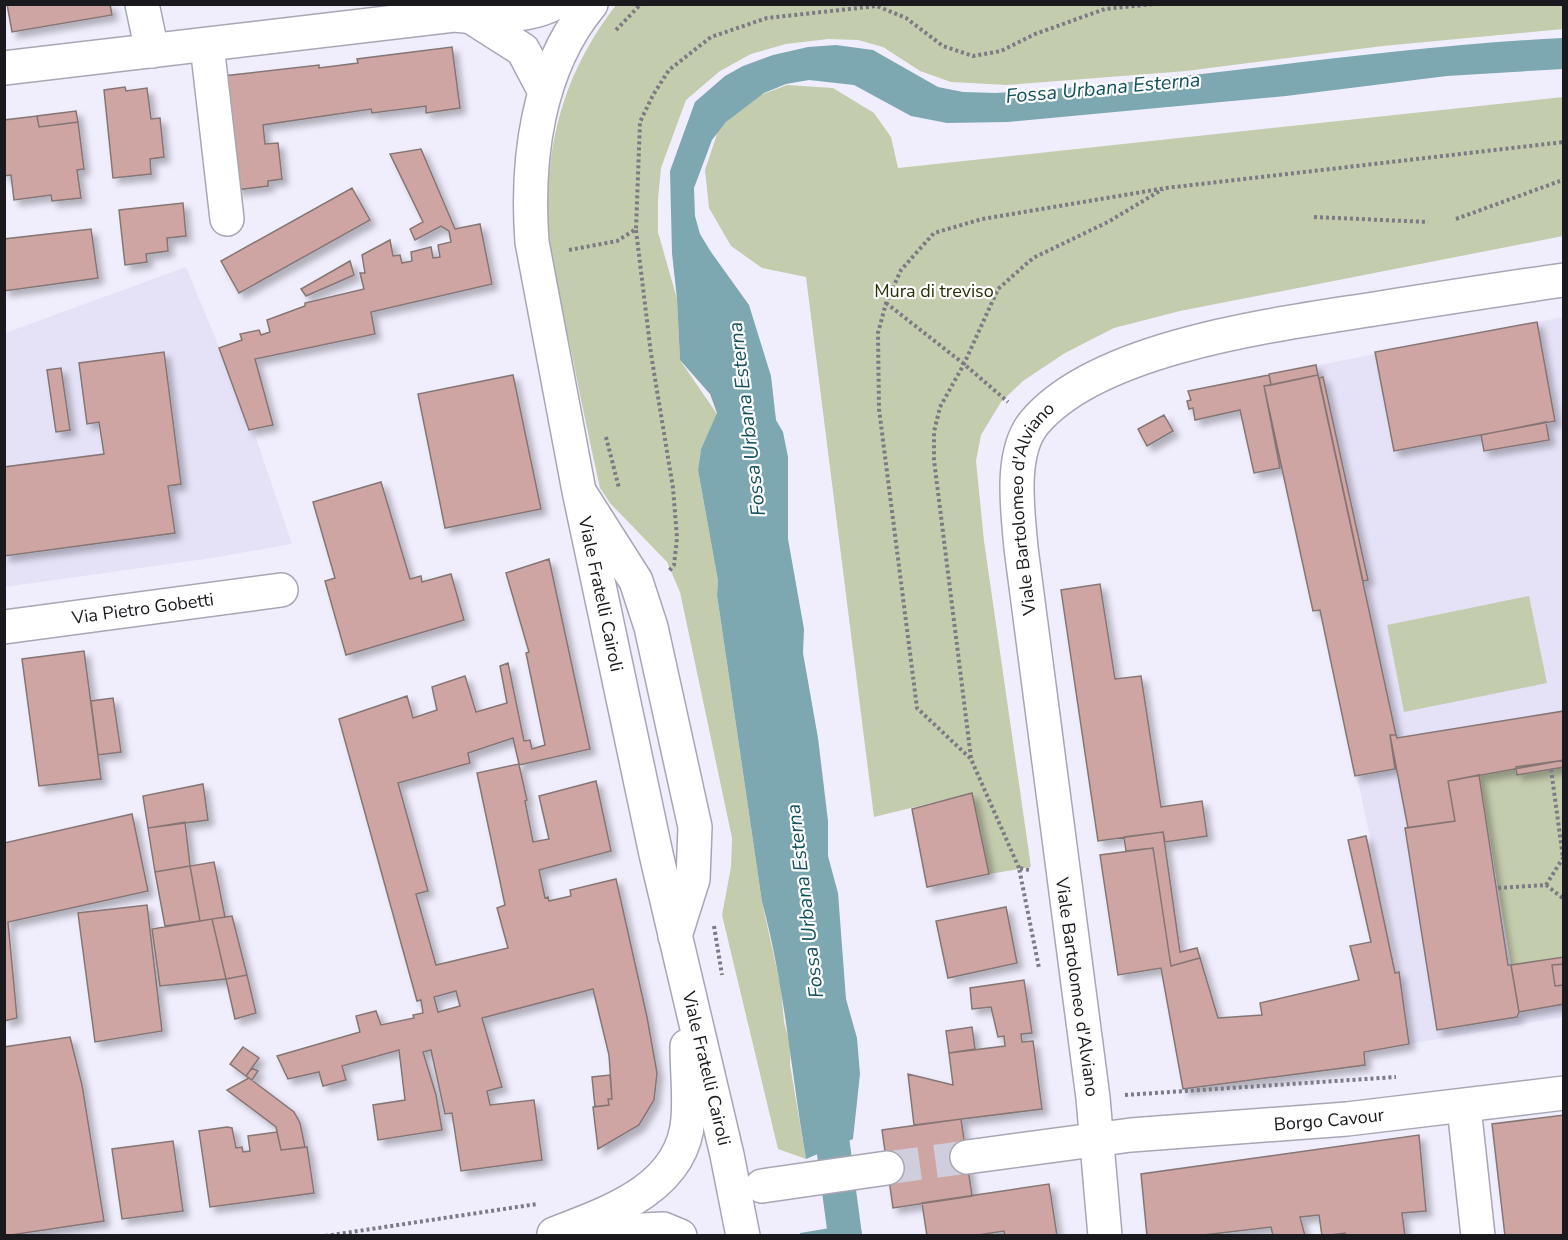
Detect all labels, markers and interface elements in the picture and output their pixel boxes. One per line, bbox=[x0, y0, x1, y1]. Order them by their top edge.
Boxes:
water label: Fossa Urbana Esterna bbox=[1004, 66, 1202, 110]
park label: Mura di treviso bbox=[874, 279, 994, 303]
water label: Fossa Urbana Esterna bbox=[722, 320, 772, 518]
street label: Viale Bartolomeo d'Alviano bbox=[1005, 396, 1060, 618]
street label: Viale Fratelli Cairoli bbox=[573, 513, 629, 674]
street label: Via Pietro Gobetti bbox=[69, 587, 215, 630]
water label: Fossa Urbana Esterna bbox=[780, 802, 830, 1000]
street label: Viale Bartolomeo d'Alviano bbox=[1050, 875, 1104, 1098]
street label: Viale Fratelli Cairoli bbox=[677, 988, 736, 1148]
street label: Borgo Cavour bbox=[1273, 1103, 1386, 1136]

